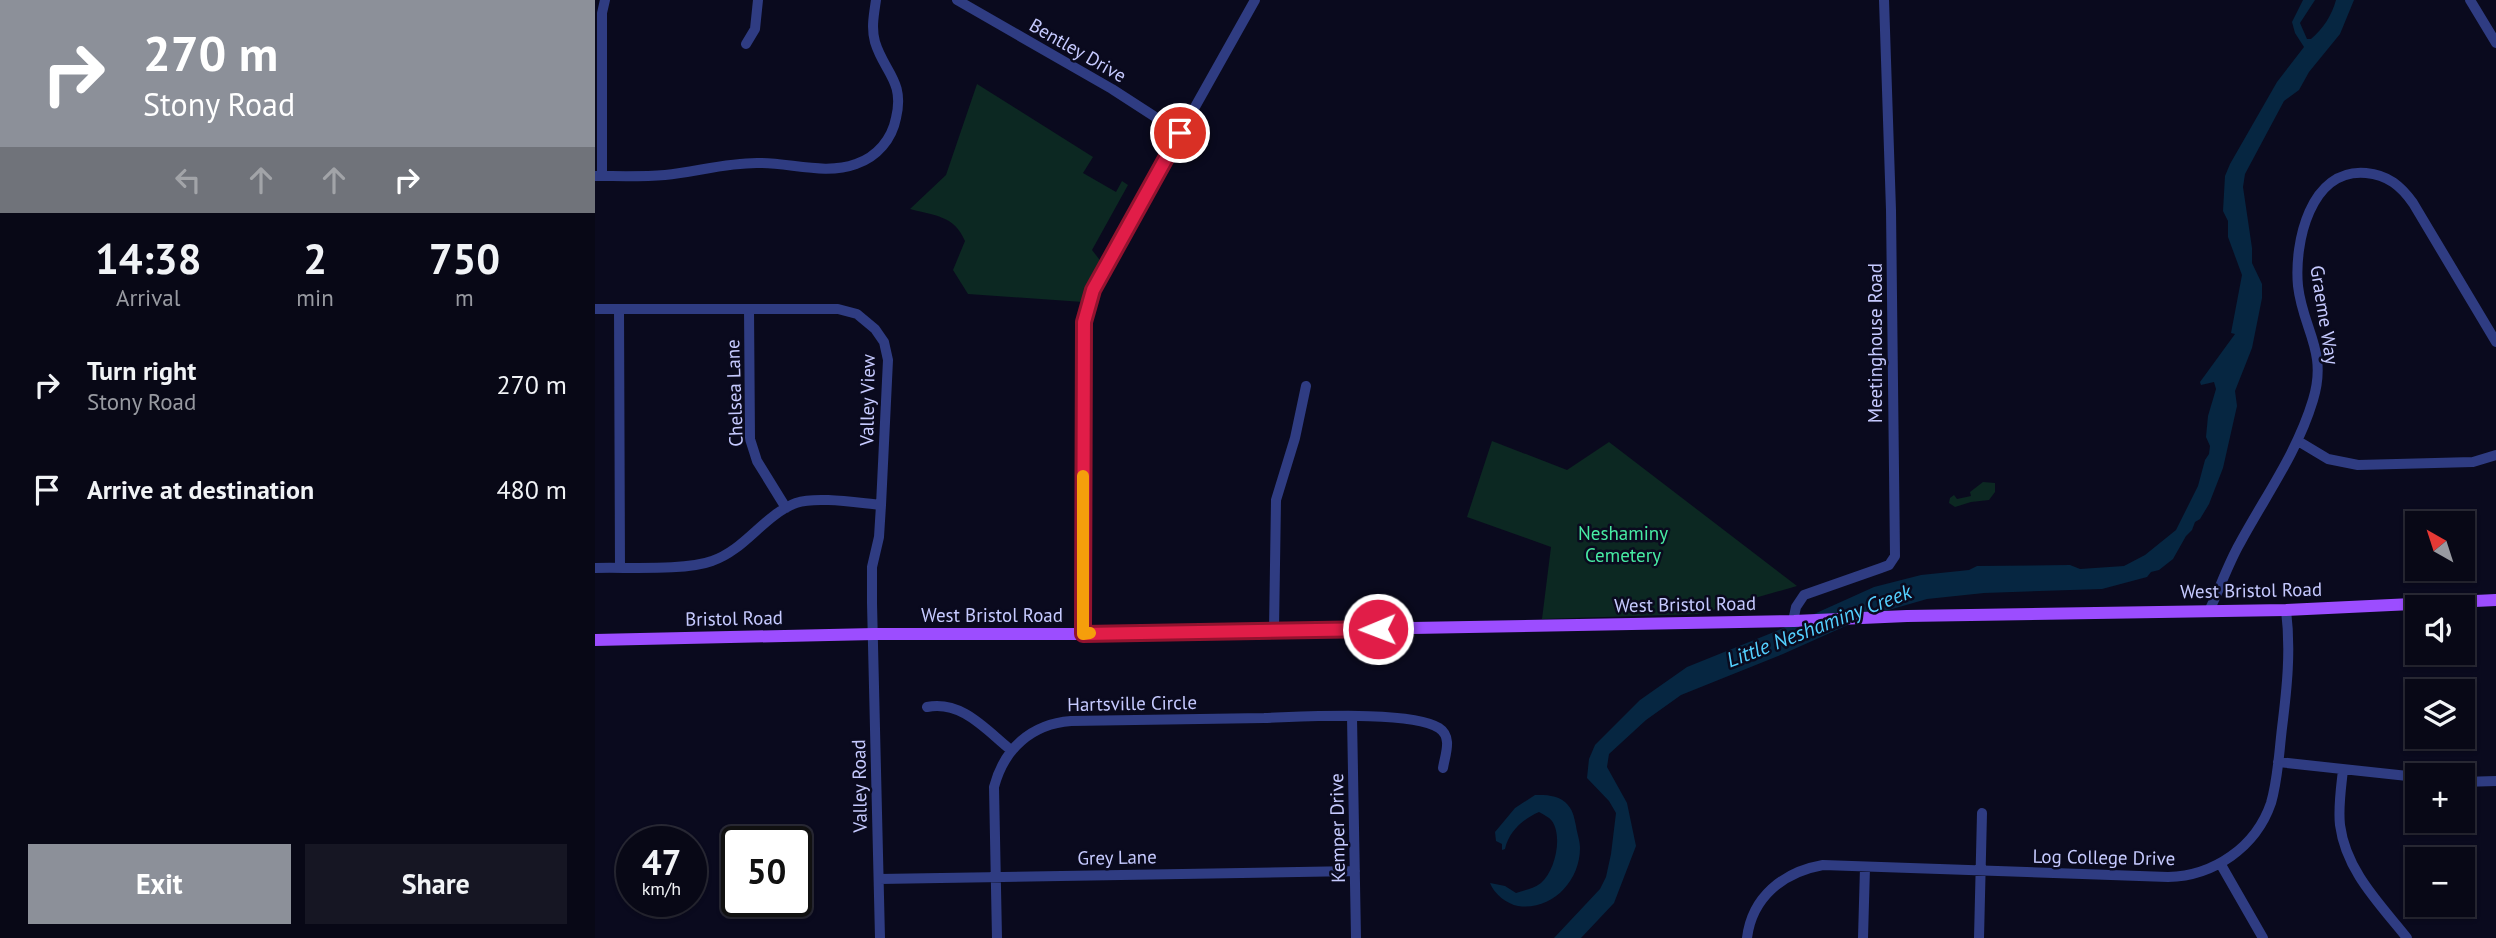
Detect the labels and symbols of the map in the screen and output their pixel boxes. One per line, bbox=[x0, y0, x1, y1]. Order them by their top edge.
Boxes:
street label: Bentley Drive bbox=[1025, 13, 1131, 87]
pin bbox=[1150, 103, 1210, 163]
street label: Meetinghouse Road bbox=[1863, 263, 1887, 423]
street label: Graeme Way bbox=[2305, 264, 2345, 366]
street label: Chelsea Lane bbox=[720, 339, 748, 447]
street label: Valley View bbox=[854, 354, 880, 447]
north arrow bbox=[2405, 511, 2475, 581]
park label: Neshaminy Cemetery bbox=[1578, 521, 1668, 567]
water label: Little Neshaminy Creek bbox=[1722, 577, 1917, 673]
street label: West Bristol Road bbox=[2180, 577, 2322, 603]
street label: West Bristol Road bbox=[1614, 591, 1756, 617]
position arrow bbox=[1341, 592, 1415, 666]
street label: West Bristol Road bbox=[921, 603, 1063, 627]
street label: Bristol Road bbox=[685, 605, 783, 631]
street label: Hartsville Circle bbox=[1067, 690, 1197, 716]
street label: Valley Road bbox=[846, 739, 872, 834]
street label: Kemper Drive bbox=[1324, 773, 1350, 883]
speed limit sign: 50 bbox=[721, 826, 812, 917]
street label: Grey Lane bbox=[1077, 844, 1157, 870]
street label: Log College Drive bbox=[2033, 844, 2175, 870]

